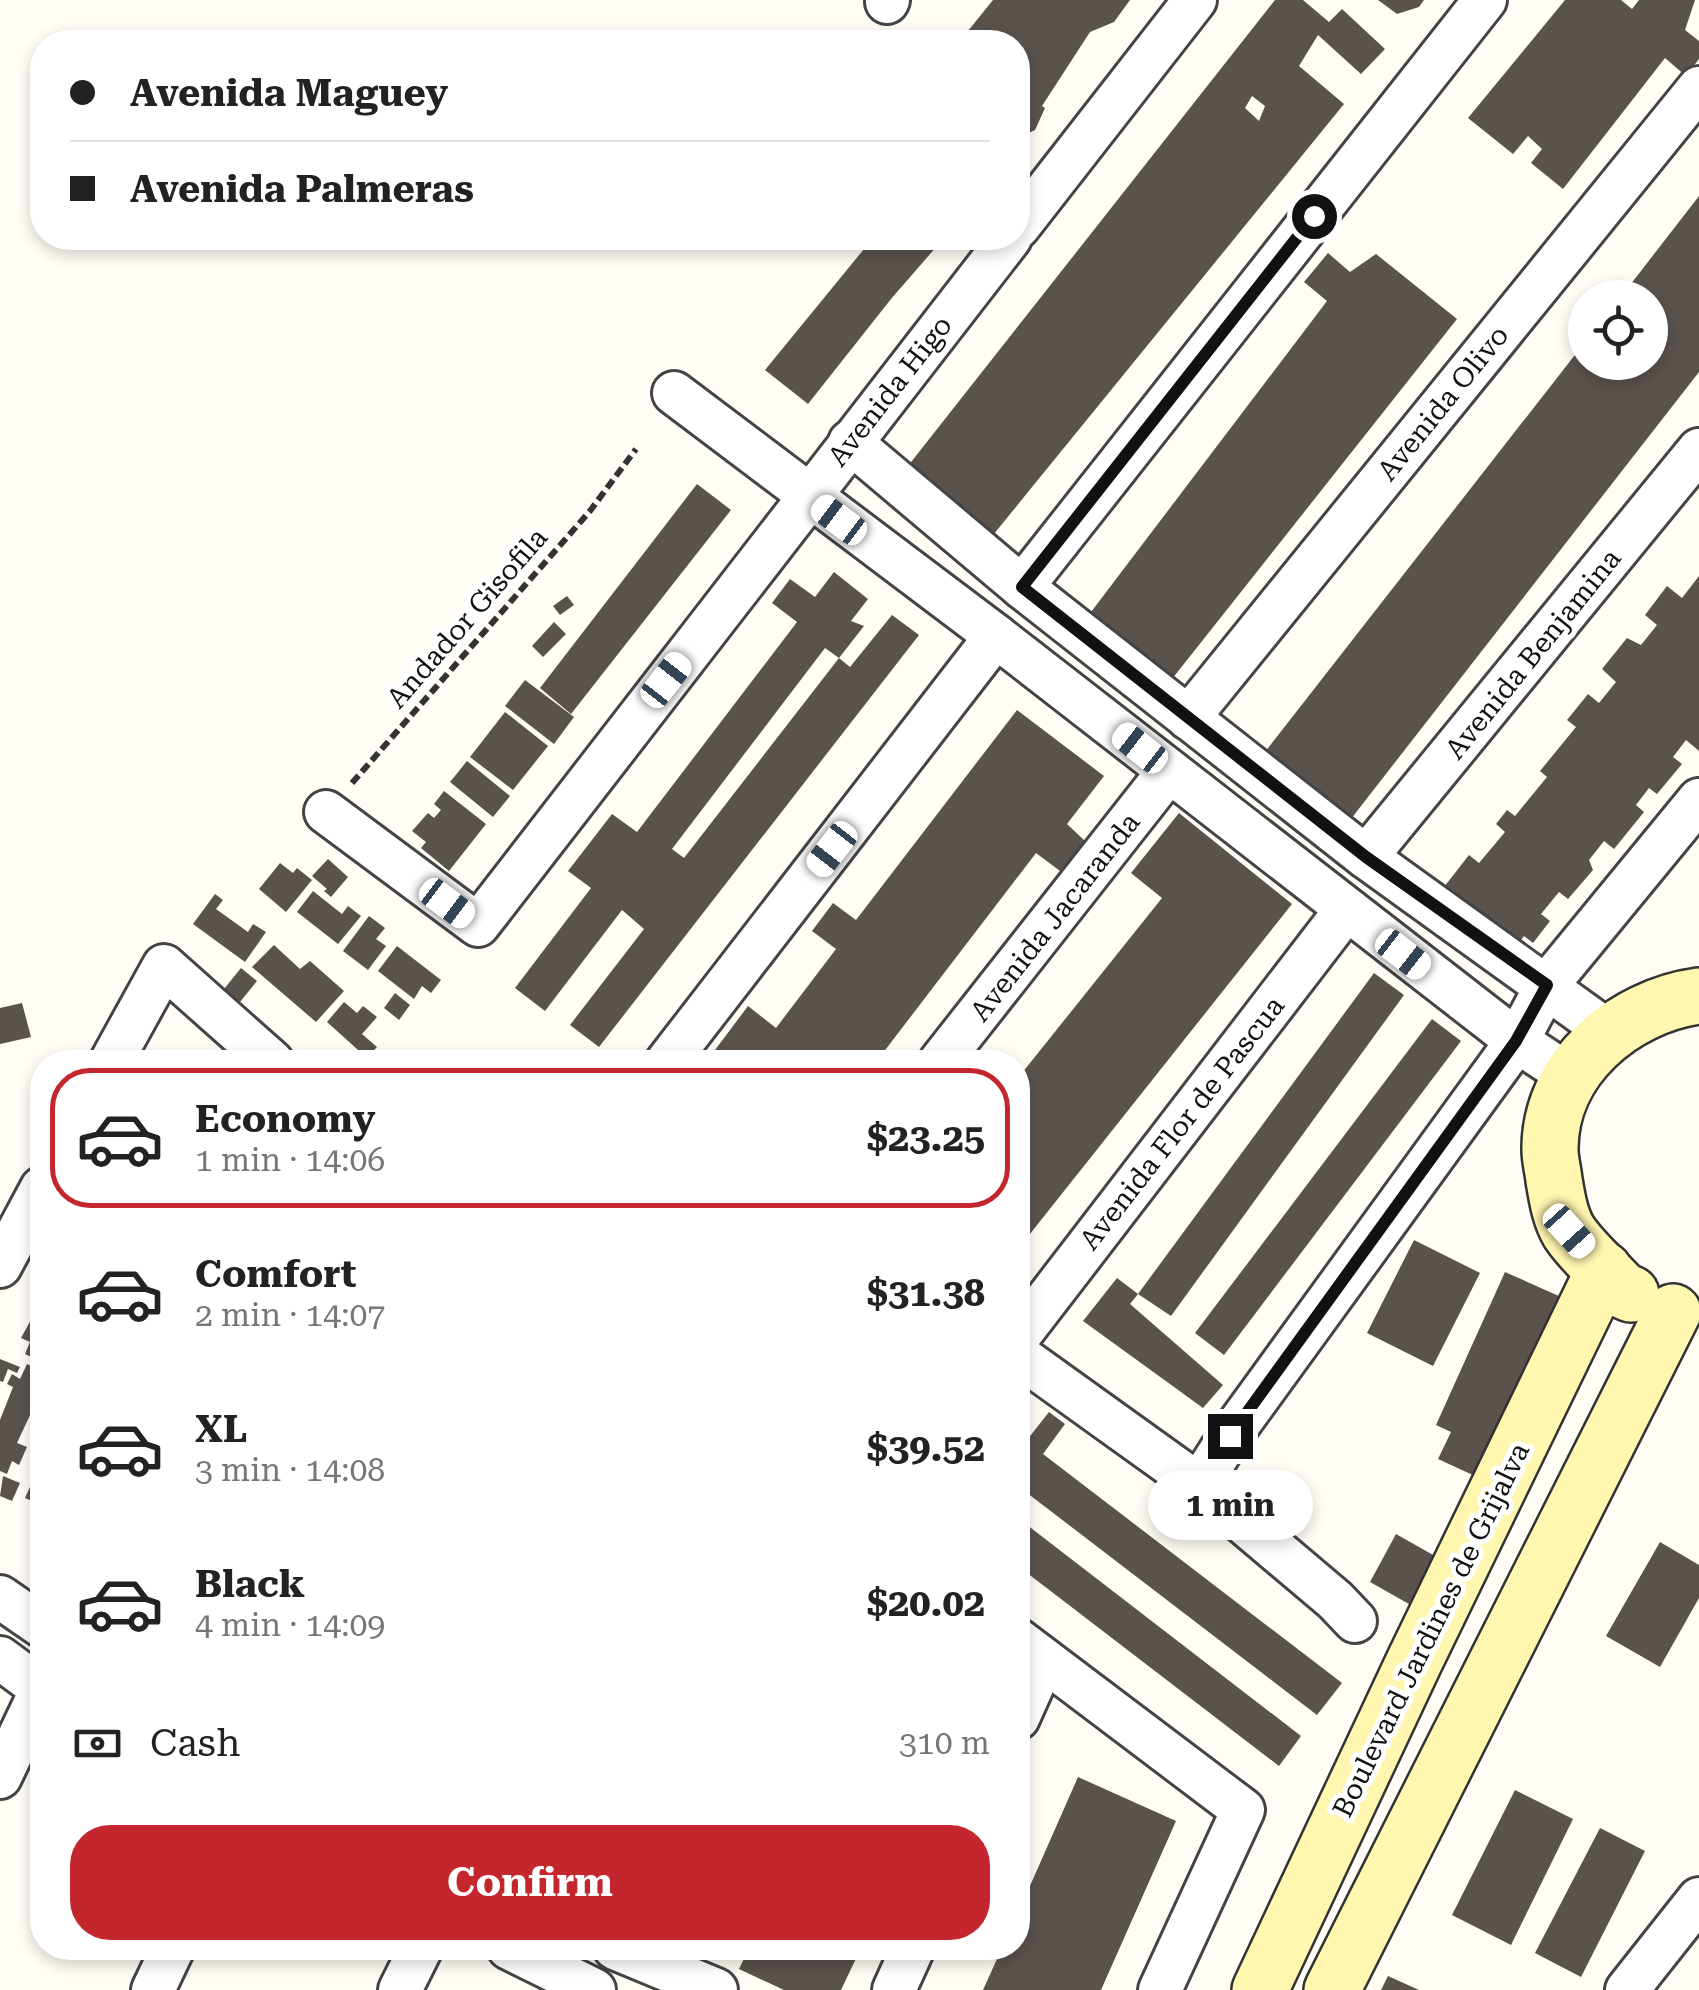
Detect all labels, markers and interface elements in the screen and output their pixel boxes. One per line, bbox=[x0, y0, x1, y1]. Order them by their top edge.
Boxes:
text: Avenida Maguey bbox=[130, 71, 448, 115]
text: Avenida Palmeras bbox=[130, 167, 474, 211]
route start bbox=[1292, 194, 1337, 239]
map controls bbox=[1568, 280, 1668, 380]
button: locate bbox=[1568, 280, 1668, 380]
street label: Avenida Higo bbox=[821, 309, 959, 473]
street label: Avenida Olivo bbox=[1371, 319, 1515, 487]
car bbox=[806, 490, 872, 550]
street label: Andador Gisofila bbox=[380, 521, 554, 715]
street label: Avenida Benjamina bbox=[1438, 542, 1628, 766]
car bbox=[636, 647, 696, 713]
car bbox=[1107, 718, 1173, 778]
street label: Avenida Jacaranda bbox=[963, 806, 1147, 1028]
car bbox=[802, 816, 862, 882]
car bbox=[414, 873, 480, 933]
car bbox=[1370, 924, 1436, 984]
street label: Avenida Flor de Pascua bbox=[1073, 990, 1291, 1256]
icon: car bbox=[75, 1093, 165, 1183]
text: Economy bbox=[195, 1097, 375, 1141]
text: $23.25 bbox=[867, 1116, 985, 1160]
text: 1 min · 14:06 bbox=[195, 1141, 385, 1179]
car bbox=[1538, 1199, 1600, 1263]
icon: car bbox=[75, 1248, 165, 1338]
text: Comfort bbox=[195, 1252, 356, 1296]
text: $31.38 bbox=[867, 1271, 985, 1315]
text: 2 min · 14:07 bbox=[195, 1296, 385, 1334]
icon: car bbox=[75, 1403, 165, 1493]
text: XL bbox=[195, 1407, 247, 1451]
route end bbox=[1208, 1414, 1253, 1459]
text: $39.52 bbox=[867, 1426, 985, 1470]
street label: Boulevard Jardines de Grijalva bbox=[1326, 1438, 1536, 1822]
text: 3 min · 14:08 bbox=[195, 1451, 385, 1489]
callout: 1 min bbox=[1148, 1471, 1312, 1541]
text: 1 min bbox=[1186, 1486, 1275, 1524]
icon: car bbox=[75, 1558, 165, 1648]
text: Black bbox=[195, 1562, 305, 1606]
text: $20.02 bbox=[867, 1581, 985, 1625]
text: 4 min · 14:09 bbox=[195, 1606, 385, 1644]
icon: cash bbox=[70, 1716, 125, 1771]
text: Cash bbox=[150, 1721, 240, 1765]
text: 310 m bbox=[899, 1724, 990, 1762]
button: Confirm bbox=[70, 1825, 990, 1940]

